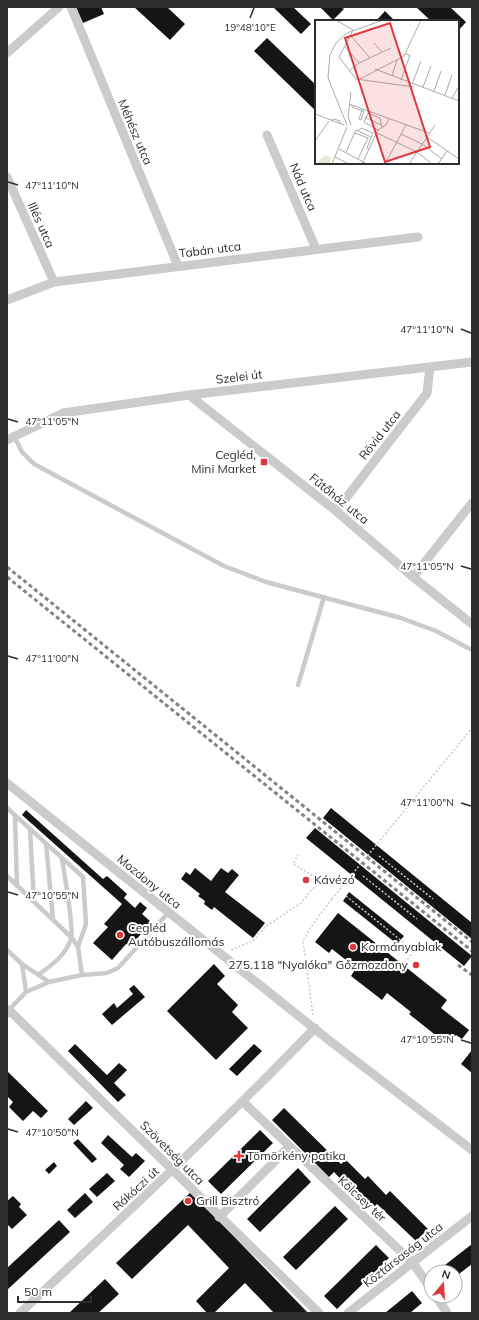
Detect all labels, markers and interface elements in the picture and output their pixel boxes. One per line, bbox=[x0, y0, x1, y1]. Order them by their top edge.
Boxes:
inset map bbox=[315, 20, 459, 164]
text: 19°48'10"E bbox=[224, 21, 276, 34]
street label: Méhész utca bbox=[115, 97, 156, 167]
street label: Nád utca bbox=[287, 161, 320, 213]
text: 47°11'10"N bbox=[25, 179, 79, 192]
street label: Illés utca bbox=[25, 200, 58, 250]
street label: Tabán utca bbox=[178, 238, 242, 261]
text: 47°11'10"N bbox=[400, 323, 454, 336]
street label: Szelei út bbox=[215, 366, 263, 387]
street label: Rövid utca bbox=[356, 407, 404, 462]
text: 47°11'05"N bbox=[25, 415, 79, 428]
place label: Cegléd, Mini Market bbox=[191, 447, 256, 476]
marker: Cegléd, Mini Market bbox=[259, 457, 269, 467]
street label: Fűtőház utca bbox=[307, 470, 372, 527]
text: 47°11'05"N bbox=[400, 560, 454, 573]
text: 47°11'00"N bbox=[25, 652, 79, 665]
text: 47°11'00"N bbox=[400, 796, 454, 809]
street label: Mozdony utca bbox=[114, 851, 184, 912]
place label: Kávézó bbox=[314, 872, 355, 887]
marker: Kávézó bbox=[301, 875, 311, 885]
text: 47°10'55"N bbox=[25, 889, 79, 902]
place label: Cegléd Autóbuszállomás bbox=[128, 920, 224, 949]
marker: Cegléd Autóbuszállomás bbox=[115, 930, 125, 940]
place label: Kormányablak bbox=[361, 939, 442, 954]
marker: Kormányablak bbox=[348, 942, 358, 952]
place label: 275.118 "Nyalóka" Gőzmozdony bbox=[228, 957, 409, 972]
marker: 275.118 "Nyalóka" Gőzmozdony bbox=[411, 960, 421, 970]
text: 47°10'55"N bbox=[400, 1033, 454, 1046]
street label: Szövetség utca bbox=[137, 1118, 207, 1188]
text: 47°10'50"N bbox=[25, 1126, 79, 1139]
place label: Tömörkény patika bbox=[247, 1148, 346, 1163]
marker: Tömörkény patika bbox=[234, 1151, 244, 1161]
street label: Rákóczi út bbox=[109, 1163, 162, 1214]
street label: Kölcsey tér bbox=[335, 1173, 390, 1225]
place label: Grill Bisztró bbox=[196, 1193, 259, 1208]
marker: Grill Bisztró bbox=[183, 1196, 193, 1206]
street label: Köztársaság utca bbox=[360, 1219, 446, 1290]
north arrow bbox=[423, 1264, 463, 1304]
text: N bbox=[440, 1267, 452, 1282]
scale bar bbox=[18, 1278, 91, 1304]
text: 50 m bbox=[24, 1284, 52, 1299]

